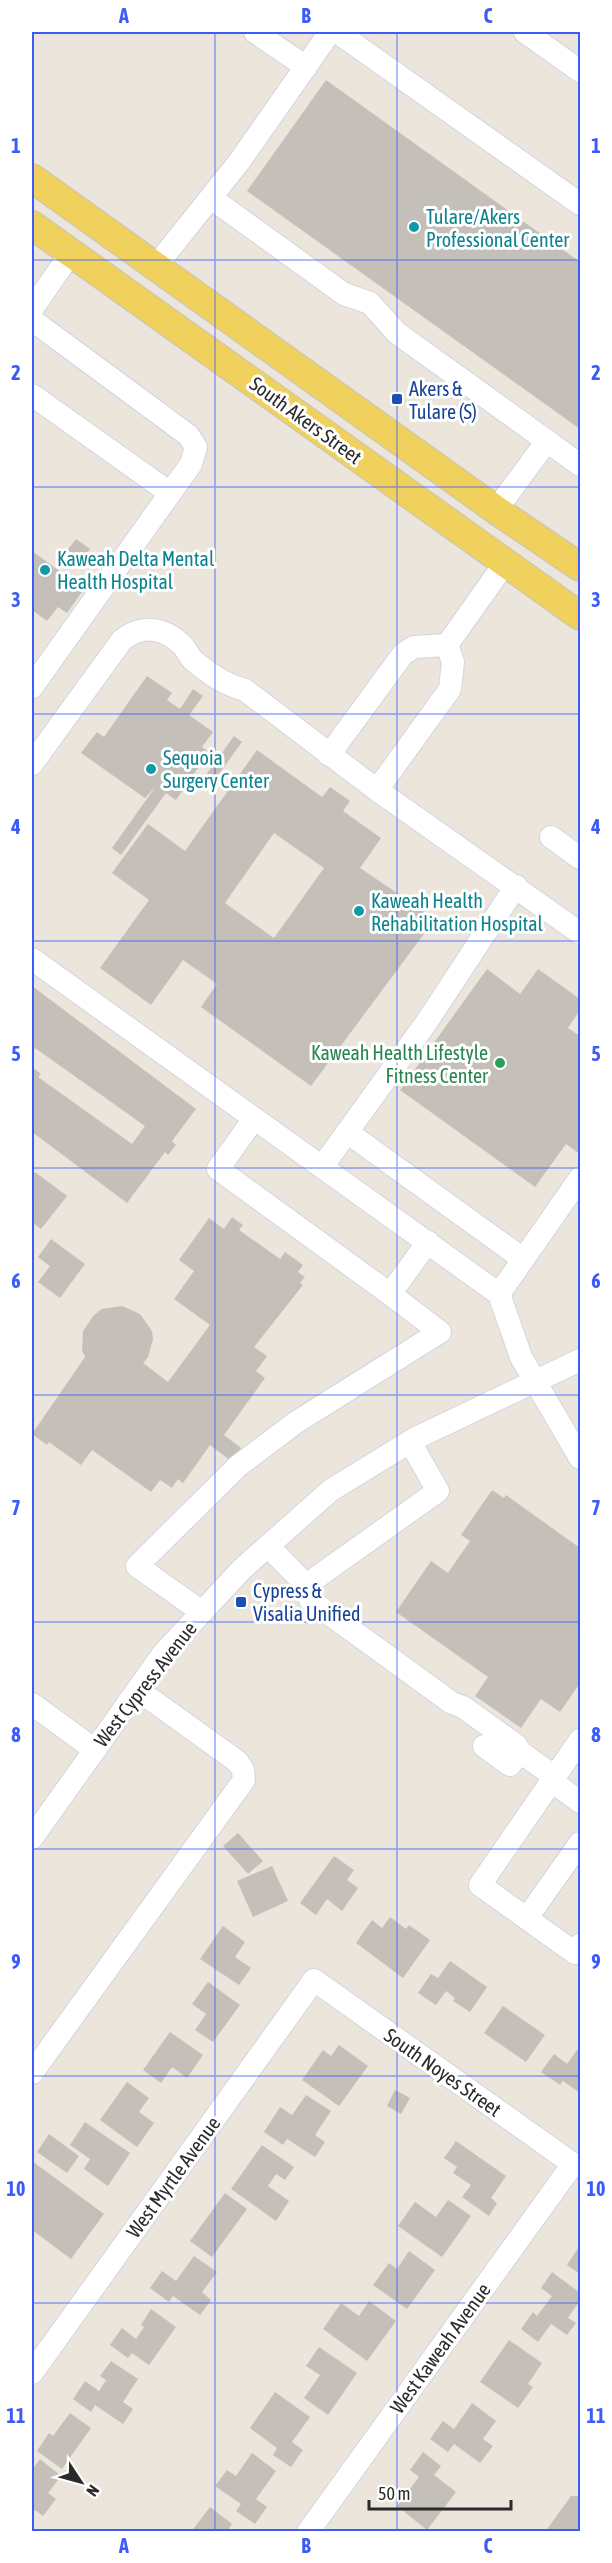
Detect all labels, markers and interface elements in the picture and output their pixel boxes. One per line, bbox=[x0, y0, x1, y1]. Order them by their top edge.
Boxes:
text: A bbox=[118, 4, 129, 27]
text: B bbox=[301, 4, 311, 27]
text: C bbox=[484, 4, 493, 27]
text: 1 bbox=[11, 134, 21, 157]
text: 1 bbox=[591, 134, 601, 157]
place label: Tulare/Akers Professional Center bbox=[426, 205, 570, 251]
marker: Tulare/Akers Professional Center bbox=[407, 220, 421, 234]
text: 2 bbox=[11, 361, 21, 384]
text: 2 bbox=[591, 361, 601, 384]
street label: South Akers Street bbox=[246, 372, 367, 468]
place label: Akers & Tulare (S) bbox=[409, 377, 477, 423]
marker: Akers & Tulare (S) bbox=[390, 392, 404, 406]
place label: Kaweah Delta Mental Health Hospital bbox=[57, 547, 215, 593]
marker: Kaweah Delta Mental Health Hospital bbox=[38, 563, 52, 577]
text: 3 bbox=[11, 588, 21, 611]
text: 3 bbox=[591, 588, 601, 611]
place label: Sequoia Surgery Center bbox=[163, 746, 270, 792]
marker: Sequoia Surgery Center bbox=[144, 762, 158, 776]
text: 4 bbox=[10, 815, 21, 838]
text: 4 bbox=[590, 815, 601, 838]
place label: Kaweah Health Rehabilitation Hospital bbox=[371, 889, 544, 935]
marker: Kaweah Health Rehabilitation Hospital bbox=[352, 904, 366, 918]
place label: Kaweah Health Lifestyle Fitness Center bbox=[311, 1041, 489, 1087]
text: 5 bbox=[11, 1042, 21, 1065]
text: 5 bbox=[591, 1042, 601, 1065]
marker: Kaweah Health Lifestyle Fitness Center bbox=[493, 1056, 507, 1070]
text: 6 bbox=[11, 1269, 21, 1292]
text: 6 bbox=[591, 1269, 601, 1292]
text: 7 bbox=[11, 1496, 21, 1519]
text: 7 bbox=[591, 1496, 601, 1519]
place label: Cypress & Visalia Unified bbox=[253, 1579, 360, 1625]
marker: Cypress & Visalia Unified bbox=[234, 1595, 248, 1609]
street label: West Cypress Avenue bbox=[89, 1617, 201, 1751]
text: 8 bbox=[11, 1723, 21, 1746]
text: 8 bbox=[591, 1723, 601, 1746]
text: 9 bbox=[11, 1950, 21, 1973]
text: 9 bbox=[591, 1950, 601, 1973]
street label: South Noyes Street bbox=[380, 2023, 506, 2121]
street label: West Myrtle Avenue bbox=[121, 2112, 225, 2242]
text: 10 bbox=[7, 2177, 25, 2200]
text: 10 bbox=[587, 2177, 605, 2200]
street label: West Kaweah Avenue bbox=[385, 2278, 495, 2418]
text: 11 bbox=[7, 2404, 25, 2427]
text: 11 bbox=[587, 2404, 605, 2427]
north arrow bbox=[51, 2452, 111, 2512]
scale bar bbox=[369, 2473, 512, 2511]
text: N bbox=[83, 2482, 103, 2500]
text: 50 m bbox=[378, 2483, 410, 2504]
text: A bbox=[118, 2534, 129, 2557]
text: B bbox=[301, 2534, 311, 2557]
text: C bbox=[484, 2534, 493, 2557]

